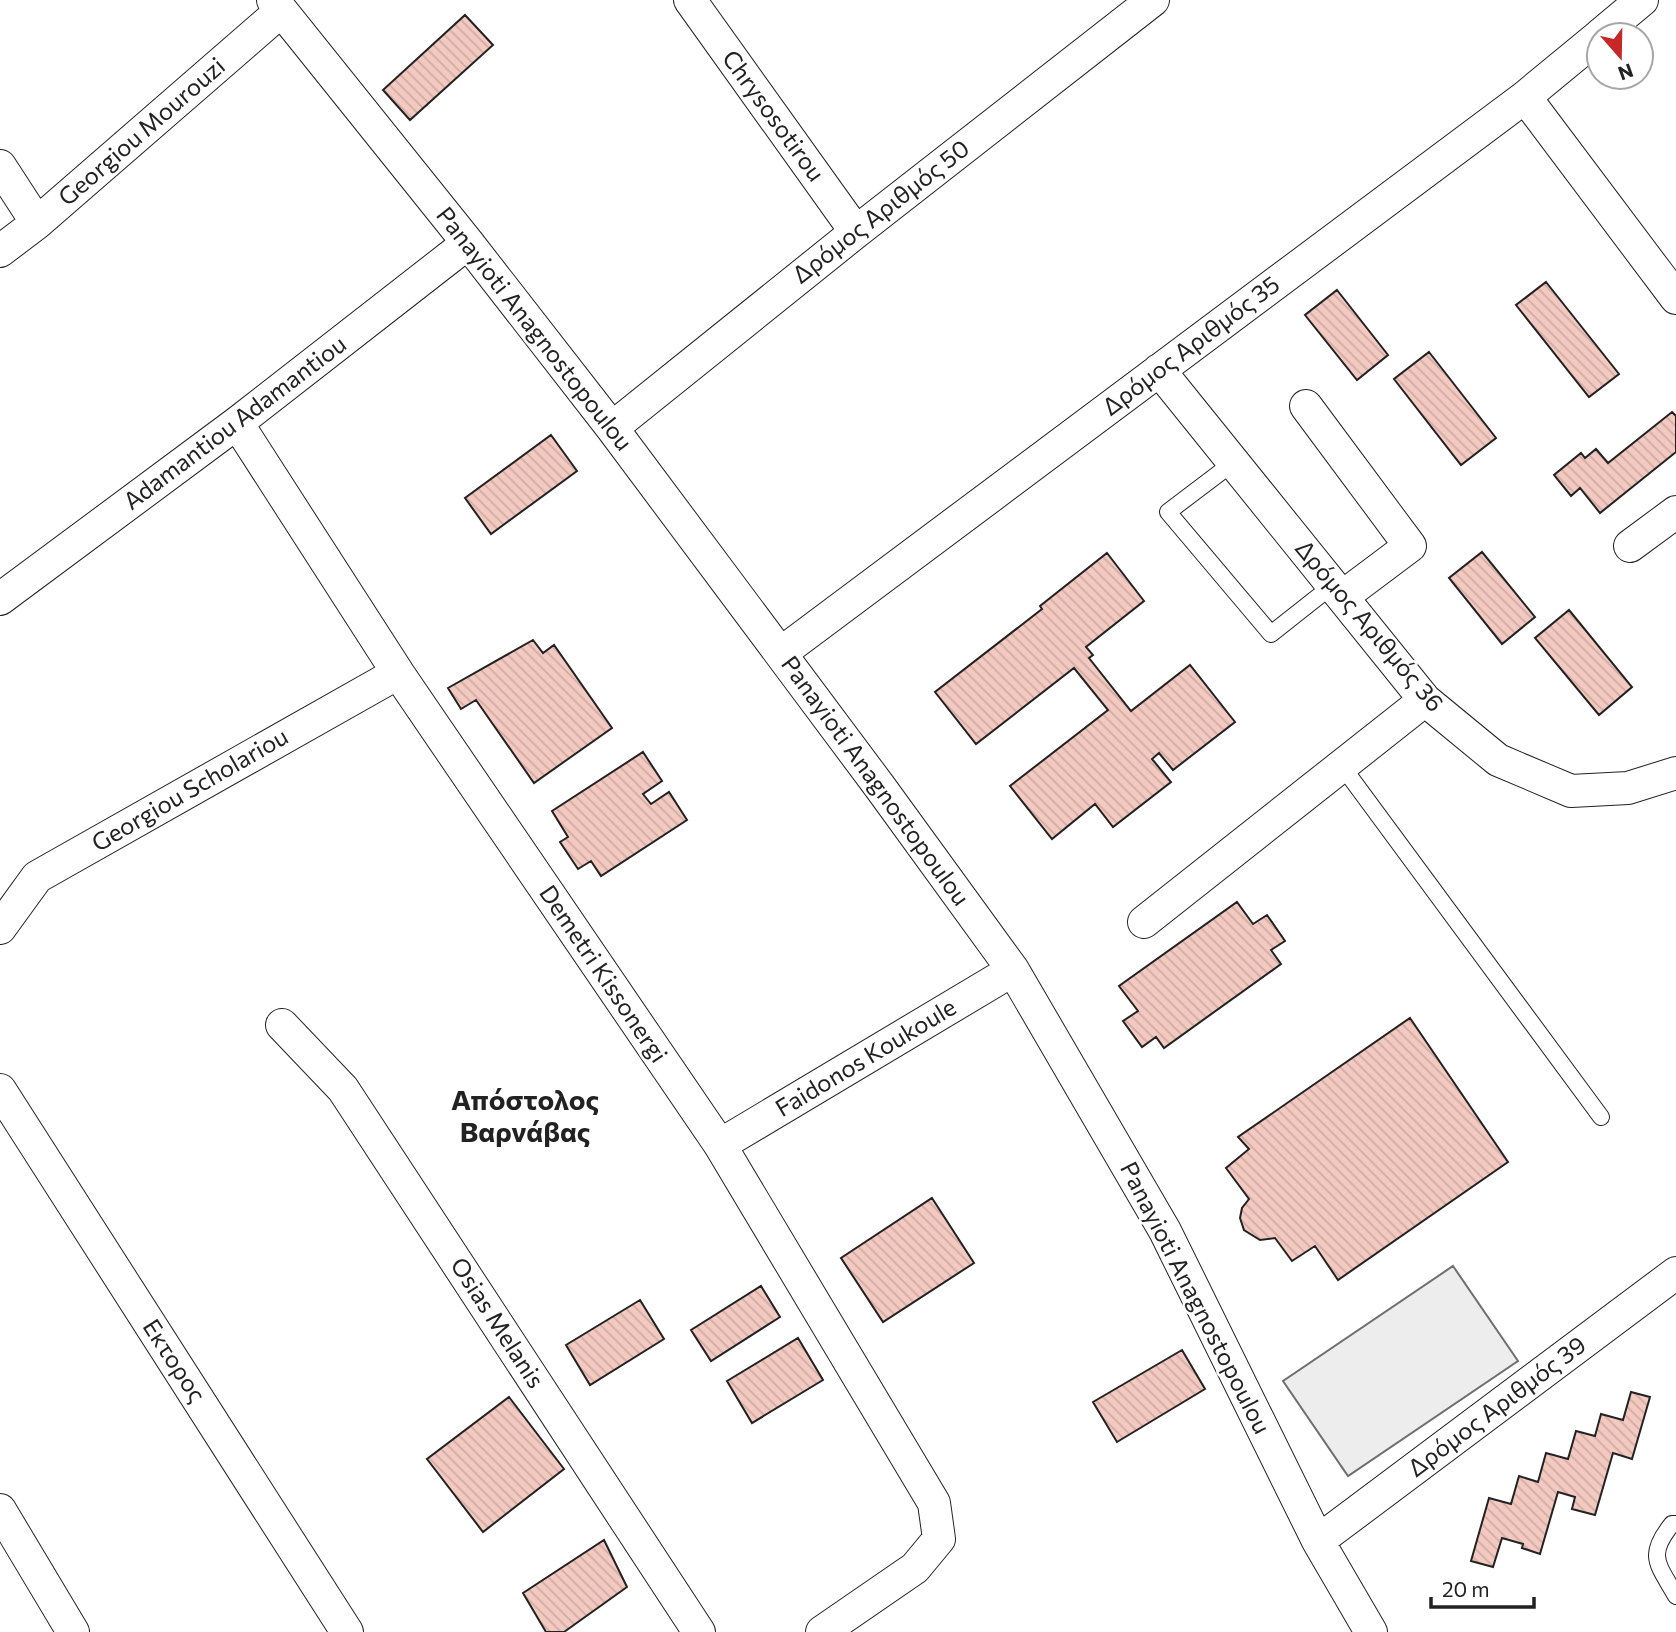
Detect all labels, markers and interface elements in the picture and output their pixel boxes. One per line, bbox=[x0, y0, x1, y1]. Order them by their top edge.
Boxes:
north arrow bbox=[1585, 21, 1655, 91]
street label: Chrysosotirou bbox=[717, 44, 832, 186]
street label: Georgiou Mourouzi bbox=[52, 51, 230, 211]
text: N bbox=[1615, 59, 1637, 86]
street label: Δρόμος Αριθμός 50 bbox=[786, 133, 974, 289]
street label: Panayioti Anagnostopoulou bbox=[431, 200, 639, 456]
street label: Δρόμος Αριθμός 35 bbox=[1096, 269, 1285, 421]
street label: Adamantiou Adamantiou bbox=[117, 329, 351, 515]
street label: Δρόμος Αριθμός 36 bbox=[1290, 533, 1450, 717]
street label: Panayioti Anagnostopoulou bbox=[776, 650, 977, 911]
street label: Georgiou Scholariou bbox=[86, 721, 293, 857]
street label: Demetri Kissonergi bbox=[534, 879, 674, 1067]
street label: Faidonos Koukoule bbox=[770, 991, 961, 1122]
district label: Απόστολος Βαρνάβας bbox=[451, 1082, 599, 1148]
street label: Panayioti Anagnostopoulou bbox=[1115, 1156, 1278, 1438]
street label: Osias Melanis bbox=[445, 1251, 551, 1393]
street label: Εκτορος bbox=[138, 1313, 213, 1407]
street label: Δρόμος Αριθμός 39 bbox=[1401, 1329, 1591, 1482]
scale bar bbox=[1431, 1566, 1534, 1610]
text: 20 m bbox=[1442, 1576, 1490, 1601]

